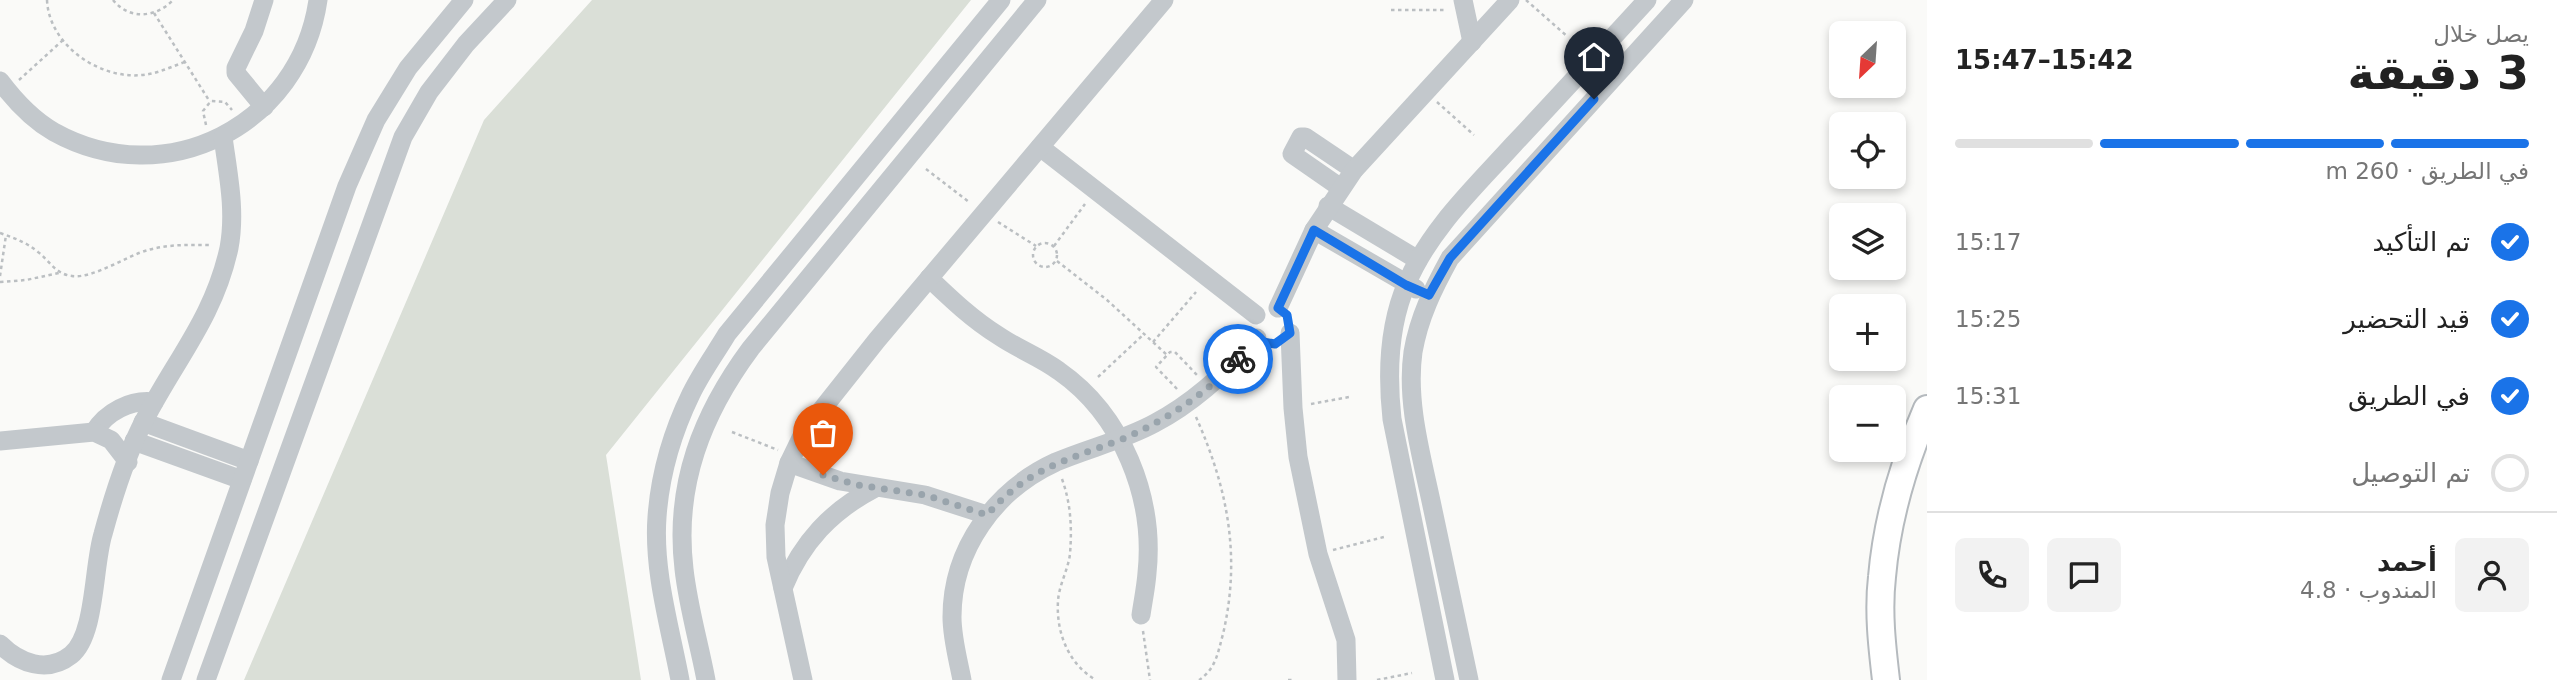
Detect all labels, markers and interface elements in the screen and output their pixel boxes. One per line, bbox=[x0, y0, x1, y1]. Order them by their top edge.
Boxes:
north arrow bbox=[1829, 21, 1906, 98]
map controls bbox=[1829, 21, 1906, 462]
text: يصل خلال bbox=[2433, 21, 2529, 47]
pin bbox=[1564, 27, 1624, 99]
icon: home bbox=[1575, 38, 1613, 76]
text: 15:42–15:47 bbox=[1955, 45, 2134, 75]
text: 3 دقيقة bbox=[2347, 46, 2529, 100]
button: locate bbox=[1829, 112, 1906, 189]
text: في الطريق · 260 m bbox=[2325, 158, 2529, 184]
button: layers bbox=[1829, 203, 1906, 280]
icon: check bbox=[2491, 223, 2529, 261]
text: تم التأكيد bbox=[2372, 227, 2470, 257]
text: 15:17 bbox=[1955, 229, 2021, 255]
button: + bbox=[1829, 294, 1906, 371]
icon: check bbox=[2491, 300, 2529, 338]
text: قيد التحضير bbox=[2343, 304, 2470, 334]
text: 15:25 bbox=[1955, 306, 2021, 332]
courier bbox=[1203, 324, 1273, 394]
icon: bike bbox=[1219, 340, 1257, 378]
icon: check bbox=[2491, 377, 2529, 415]
text: في الطريق bbox=[2348, 381, 2470, 411]
text: 15:31 bbox=[1955, 383, 2021, 409]
button: − bbox=[1829, 385, 1906, 462]
pin bbox=[793, 403, 853, 475]
icon: bag bbox=[804, 414, 842, 452]
text: تم التوصيل bbox=[2351, 458, 2470, 488]
button: phone bbox=[1955, 538, 2029, 612]
button: chat bbox=[2047, 538, 2121, 612]
button: person bbox=[2455, 538, 2529, 612]
text: أحمد bbox=[2377, 547, 2437, 577]
text: المندوب · 4.8 bbox=[2300, 577, 2437, 603]

